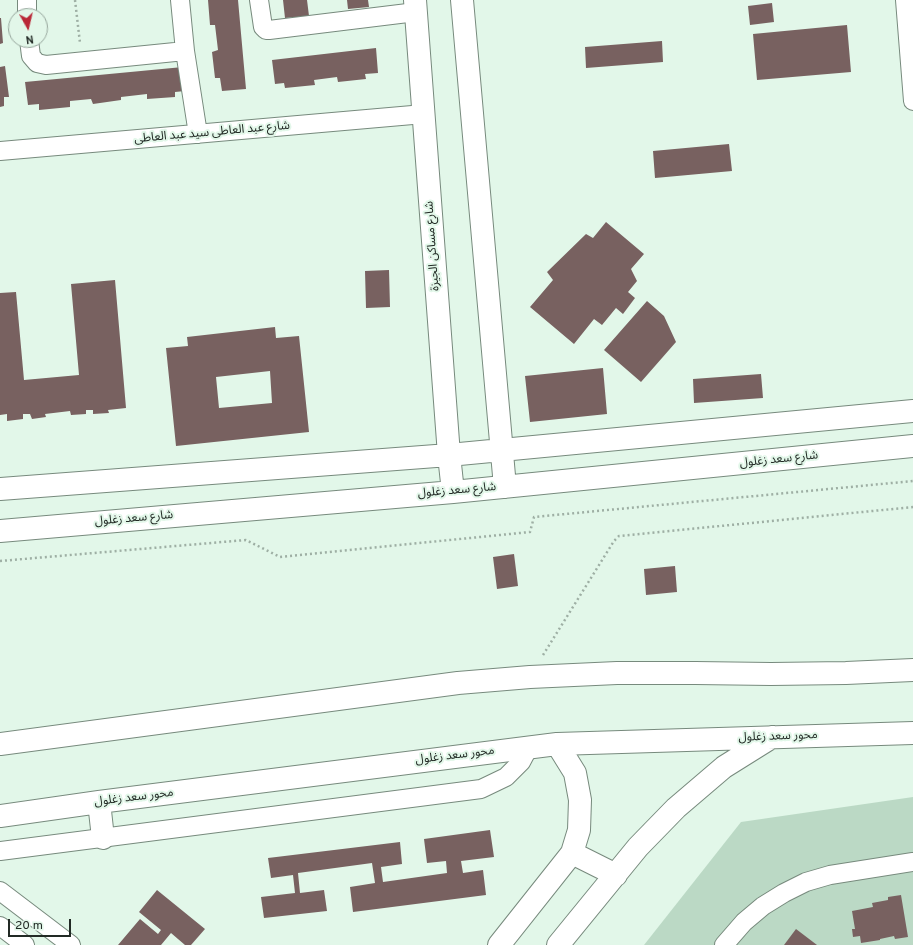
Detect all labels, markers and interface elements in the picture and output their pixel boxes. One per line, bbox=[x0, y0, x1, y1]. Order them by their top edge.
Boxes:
north arrow bbox=[8, 8, 48, 48]
text: N bbox=[25, 31, 34, 46]
street label: شارع عبد العاطى سيد عبد العاطى bbox=[134, 119, 290, 147]
street label: شارع مساكن الجيزة bbox=[423, 201, 443, 291]
street label: شارع سعد زغلول bbox=[739, 449, 819, 471]
street label: شارع سعد زغلول bbox=[417, 480, 497, 502]
street label: شارع سعد زغلول bbox=[94, 508, 174, 530]
street label: محور سعد زغلول bbox=[738, 728, 818, 746]
street label: محور سعد زغلول bbox=[415, 744, 495, 768]
street label: محور سعد زغلول bbox=[94, 786, 174, 810]
scale bar bbox=[10, 911, 73, 937]
text: 20 m bbox=[15, 918, 43, 934]

